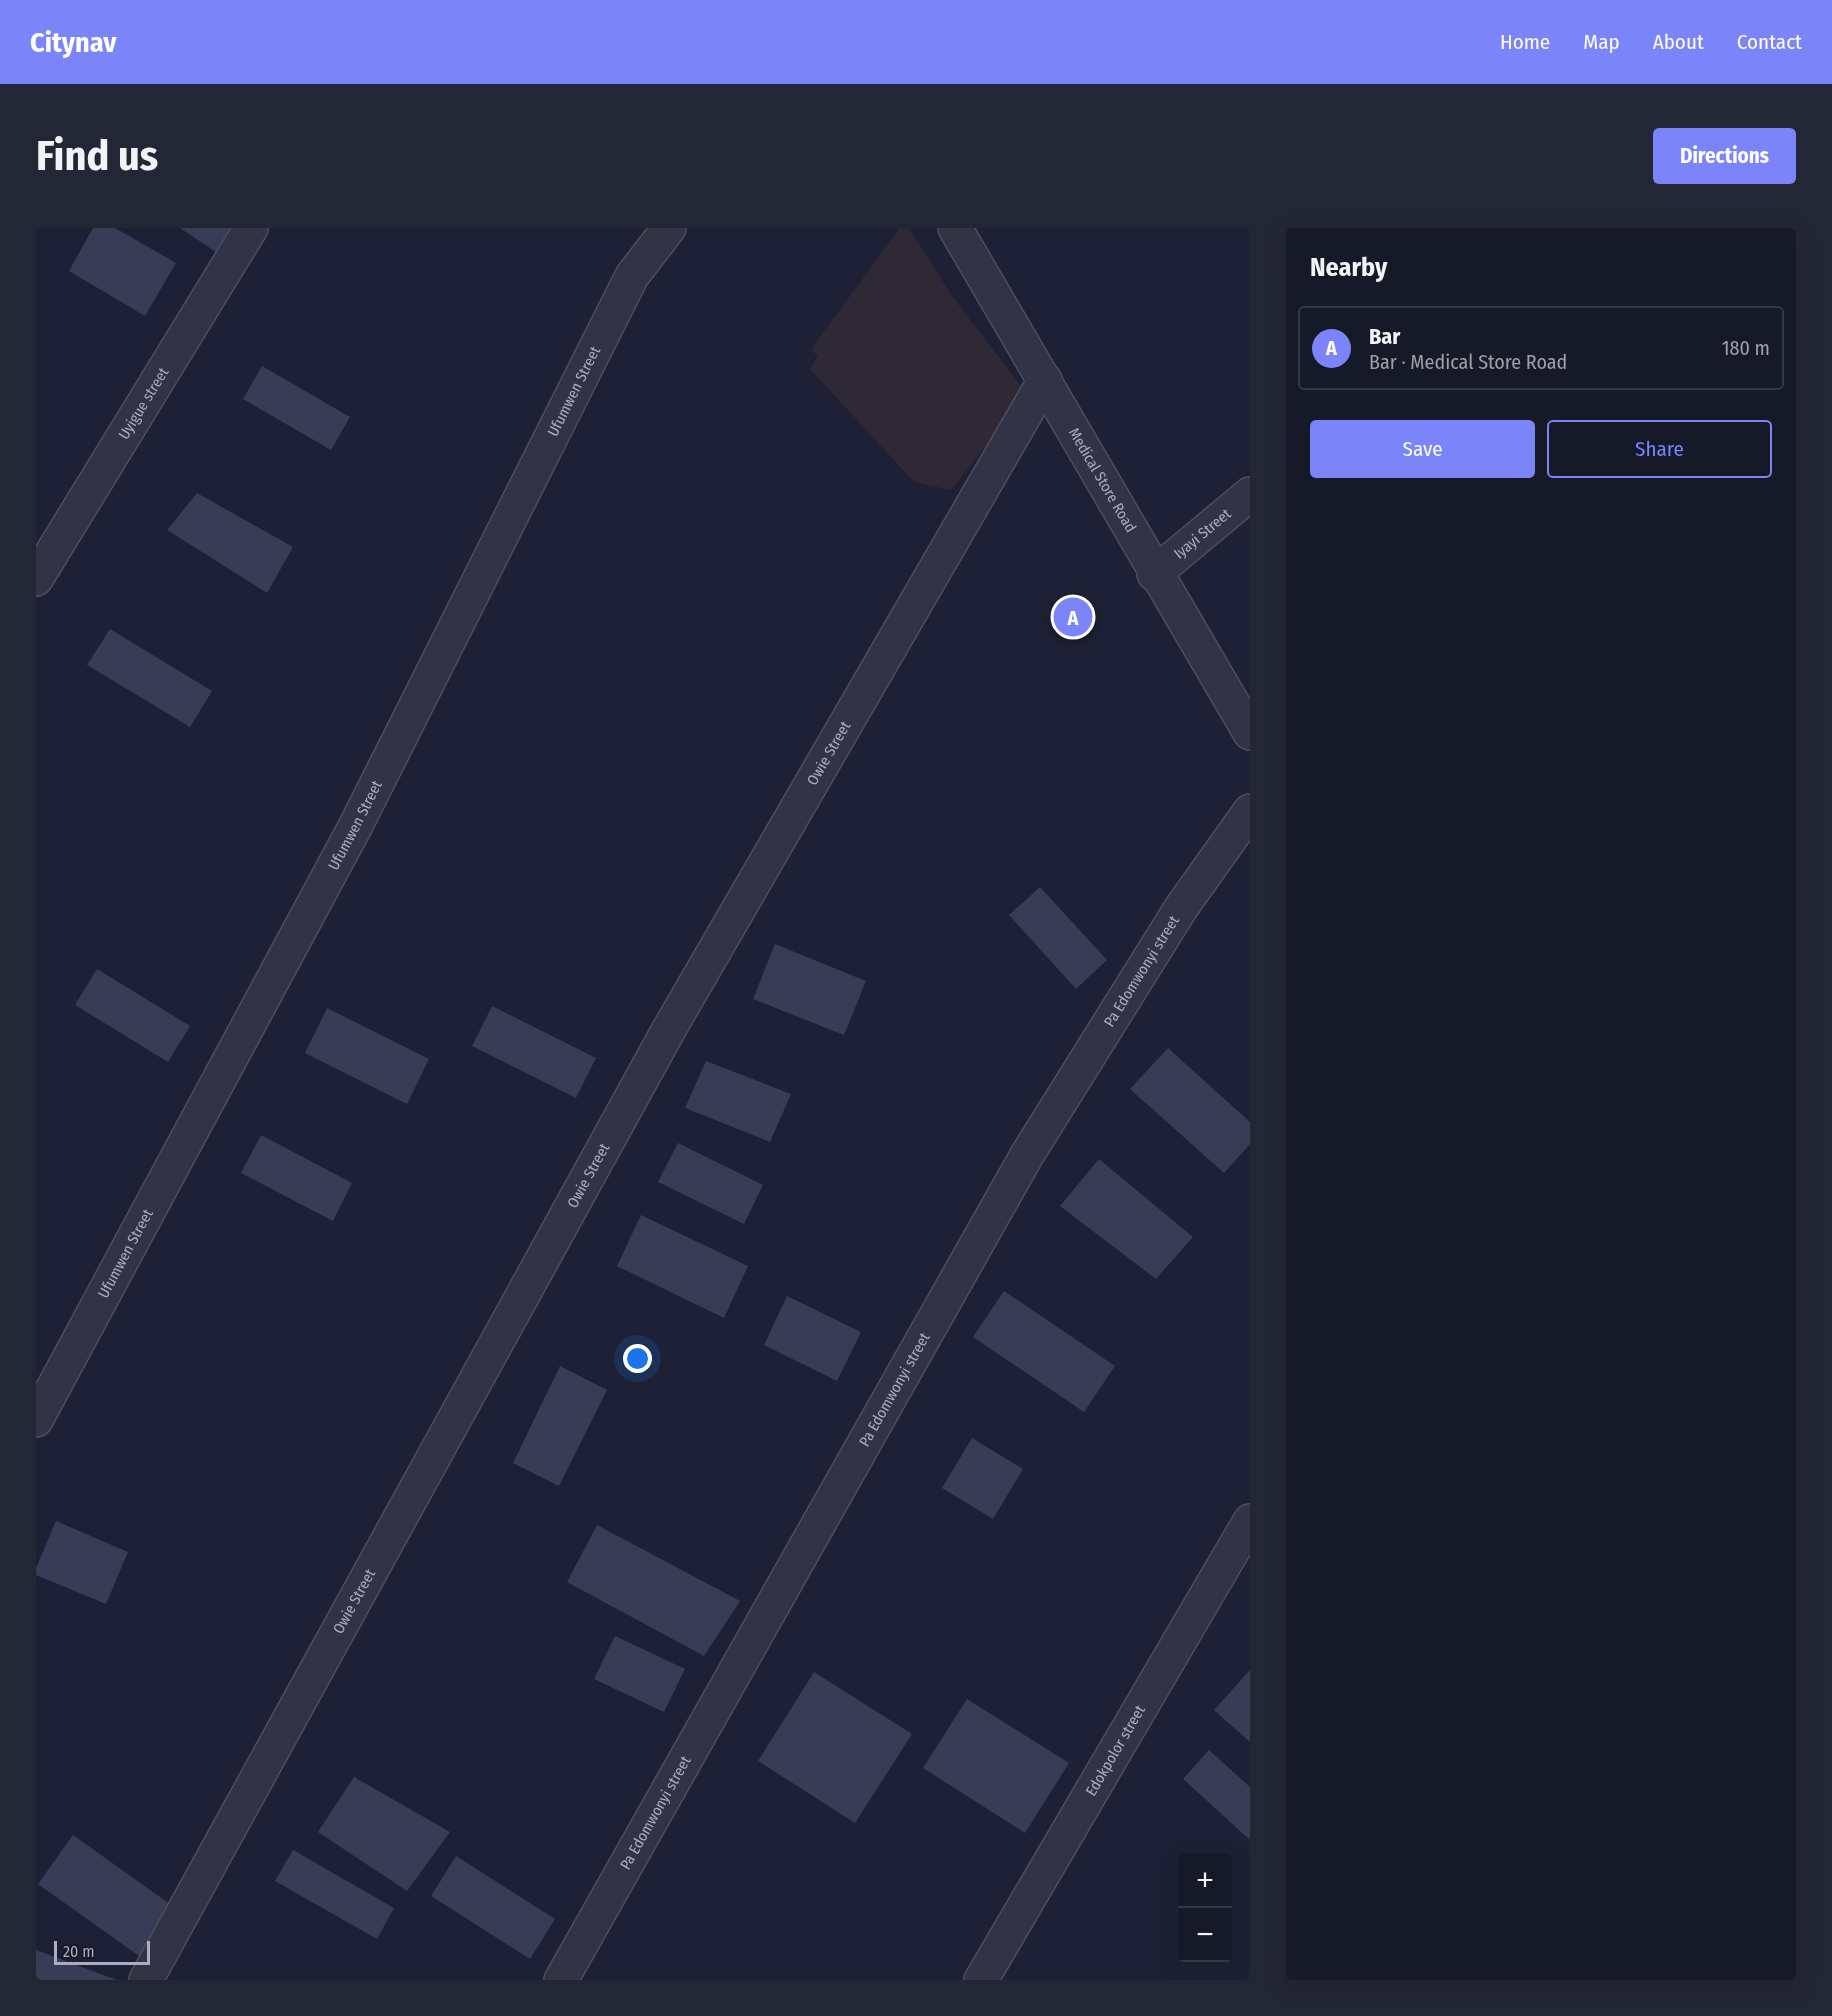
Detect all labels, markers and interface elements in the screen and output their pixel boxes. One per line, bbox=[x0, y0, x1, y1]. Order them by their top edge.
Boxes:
text: Citynav bbox=[30, 26, 116, 59]
text: Home bbox=[1500, 29, 1550, 55]
text: Map bbox=[1583, 29, 1620, 55]
text: About bbox=[1653, 29, 1704, 55]
text: Contact bbox=[1737, 29, 1802, 55]
button: Directions bbox=[1653, 128, 1796, 184]
text: Find us bbox=[36, 131, 158, 181]
text: Nearby bbox=[1310, 252, 1387, 283]
text: Bar bbox=[1369, 323, 1400, 350]
text: A bbox=[1326, 336, 1337, 360]
text: 180 m bbox=[1722, 336, 1770, 360]
street label: Ufumwen Street bbox=[544, 343, 604, 439]
text: Bar · Medical Store Road bbox=[1369, 350, 1567, 374]
street label: Uyigue street bbox=[115, 364, 172, 443]
button: Save bbox=[1310, 420, 1535, 478]
button: Share bbox=[1547, 420, 1772, 478]
street label: Medical Store Road bbox=[1065, 425, 1140, 536]
street label: Iyayi Street bbox=[1170, 505, 1235, 563]
pin: A bbox=[1054, 594, 1092, 640]
street label: Owie Street bbox=[803, 718, 854, 788]
street label: Ufumwen Street bbox=[325, 777, 386, 873]
street label: Pa Edomwonyi street bbox=[1100, 912, 1183, 1030]
street label: Owie Street bbox=[563, 1140, 613, 1211]
street label: Ufumwen Street bbox=[94, 1206, 157, 1301]
street label: Pa Edomwonyi street bbox=[855, 1330, 934, 1450]
your location bbox=[623, 1344, 652, 1373]
street label: Owie Street bbox=[329, 1566, 379, 1637]
street label: Edokpolor street bbox=[1082, 1702, 1149, 1799]
street label: Pa Edomwonyi street bbox=[616, 1753, 695, 1873]
map controls bbox=[1178, 1854, 1232, 1962]
button: + bbox=[1178, 1854, 1232, 1908]
button: − bbox=[1178, 1908, 1232, 1962]
scale bar bbox=[54, 1938, 150, 1966]
text: 20 m bbox=[63, 1942, 94, 1961]

